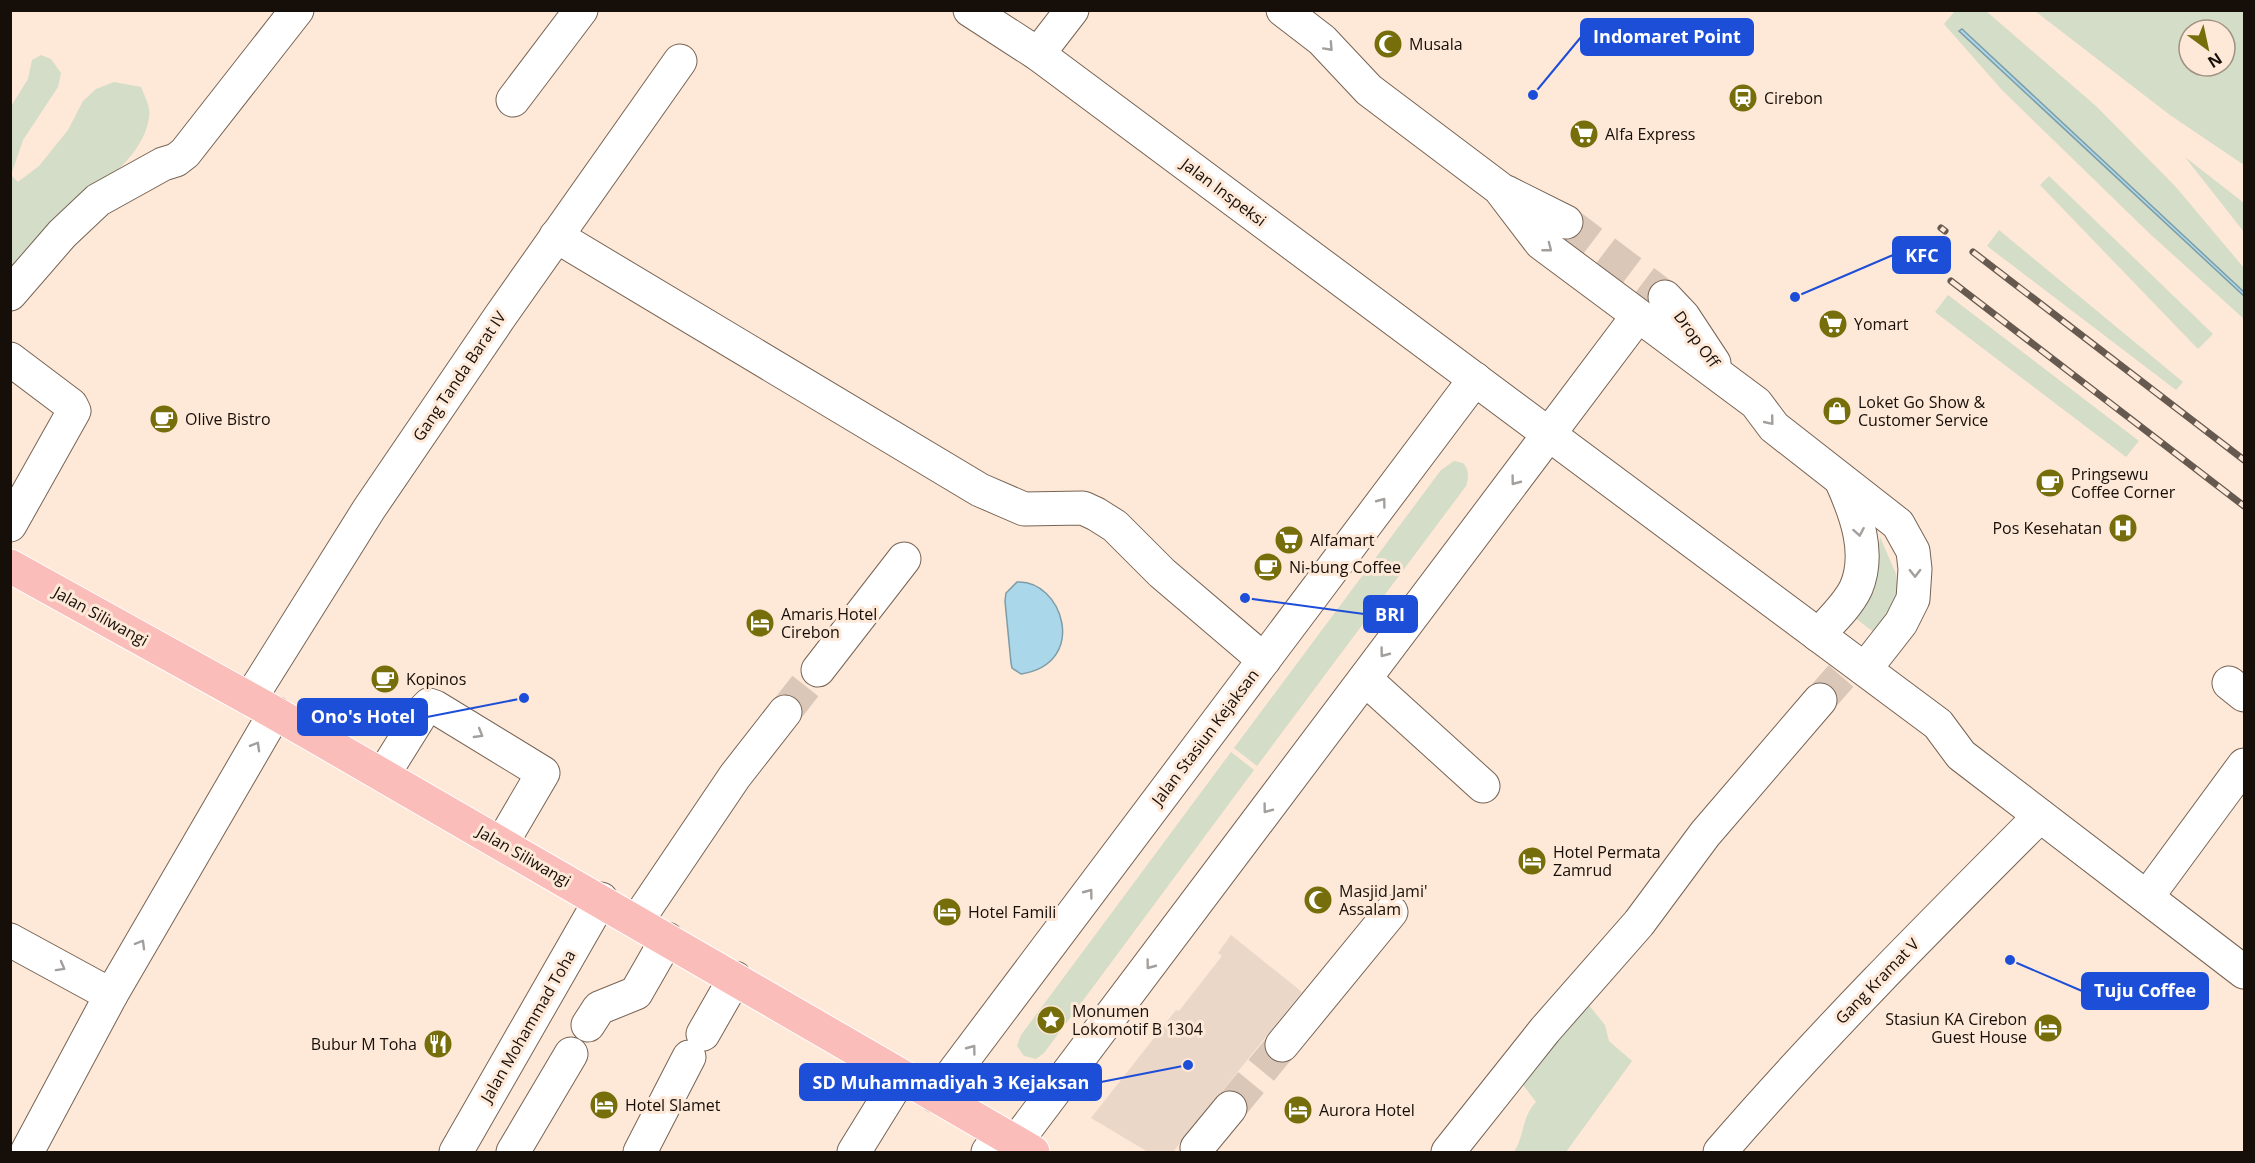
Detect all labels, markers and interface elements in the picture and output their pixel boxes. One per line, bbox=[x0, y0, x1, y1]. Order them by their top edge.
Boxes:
north arrow bbox=[2177, 18, 2237, 78]
callout: Indomaret Point bbox=[1581, 19, 1753, 55]
text: Indomaret Point bbox=[1593, 24, 1741, 48]
mosque icon: Musala bbox=[1372, 28, 1404, 60]
place label: Musala bbox=[1409, 33, 1463, 55]
one-way arrow bbox=[1322, 40, 1333, 51]
text: N bbox=[2204, 48, 2227, 73]
station icon: Cirebon bbox=[1727, 82, 1759, 114]
place label: Cirebon bbox=[1764, 87, 1823, 109]
supermarket icon: Alfa Express bbox=[1568, 118, 1600, 150]
place label: Alfa Express bbox=[1605, 123, 1695, 145]
street label: Jalan Inspeksi bbox=[1176, 152, 1271, 231]
callout: KFC bbox=[1893, 237, 1950, 273]
one-way arrow bbox=[1541, 241, 1552, 252]
text: KFC bbox=[1905, 243, 1939, 267]
street label: Gang Tanda Barat IV bbox=[407, 306, 511, 445]
street label: Drop Off bbox=[1669, 306, 1726, 373]
supermarket icon: Yomart bbox=[1817, 308, 1849, 340]
place label: Yomart bbox=[1854, 313, 1909, 335]
place label: Loket Go Show & Customer Service bbox=[1858, 391, 1988, 431]
shop icon: Loket Go Show & Customer Service bbox=[1821, 395, 1853, 427]
cafe icon: Olive Bistro bbox=[148, 403, 180, 435]
place label: Olive Bistro bbox=[185, 408, 271, 430]
one-way arrow bbox=[1762, 414, 1773, 425]
place label: Pringsewu Coffee Corner bbox=[2071, 463, 2176, 503]
cafe icon: Pringsewu Coffee Corner bbox=[2034, 467, 2066, 499]
one-way arrow bbox=[1511, 475, 1522, 486]
one-way arrow bbox=[1375, 498, 1386, 509]
hospital icon: Pos Kesehatan bbox=[2107, 512, 2139, 544]
place label: Pos Kesehatan bbox=[1992, 517, 2102, 539]
supermarket icon: Alfamart bbox=[1273, 524, 1305, 556]
one-way arrow bbox=[1852, 527, 1865, 537]
place label: Alfamart bbox=[1310, 529, 1375, 551]
cafe icon: Ni-bung Coffee bbox=[1252, 551, 1284, 583]
place label: Ni-bung Coffee bbox=[1289, 556, 1401, 578]
one-way arrow bbox=[1908, 569, 1921, 578]
street label: Jalan Siliwangi bbox=[48, 580, 152, 651]
callout: BRI bbox=[1364, 596, 1417, 632]
text: BRI bbox=[1375, 602, 1405, 626]
place label: Amaris Hotel Cirebon bbox=[781, 603, 877, 643]
hotel icon: Amaris Hotel Cirebon bbox=[744, 607, 776, 639]
one-way arrow bbox=[1381, 647, 1392, 658]
cafe icon: Kopinos bbox=[369, 663, 401, 695]
street label: Jalan Stasiun Kejaksan bbox=[1145, 664, 1264, 811]
place label: Kopinos bbox=[406, 668, 466, 690]
callout: Ono's Hotel bbox=[298, 699, 427, 735]
text: Ono's Hotel bbox=[311, 704, 415, 728]
one-way arrow bbox=[473, 726, 483, 738]
one-way arrow bbox=[249, 742, 260, 752]
one-way arrow bbox=[1263, 803, 1274, 814]
street label: Jalan Siliwangi bbox=[471, 819, 575, 892]
place label: Hotel Permata Zamrud bbox=[1553, 841, 1661, 881]
hotel icon: Hotel Permata Zamrud bbox=[1516, 845, 1548, 877]
place label: Masjid Jami' Assalam bbox=[1339, 880, 1427, 920]
mosque icon: Masjid Jami' Assalam bbox=[1302, 884, 1334, 916]
one-way arrow bbox=[1081, 889, 1092, 900]
hotel icon: Hotel Famili bbox=[931, 896, 963, 928]
place label: Hotel Famili bbox=[968, 901, 1056, 923]
street label: Gang Kramat V bbox=[1830, 933, 1924, 1029]
one-way arrow bbox=[133, 940, 145, 950]
street label: Jalan Mohammad Toha bbox=[474, 946, 581, 1108]
one-way arrow bbox=[1146, 959, 1157, 970]
one-way arrow bbox=[55, 960, 65, 971]
callout: Tuju Coffee bbox=[2082, 973, 2208, 1009]
text: Tuju Coffee bbox=[2094, 978, 2196, 1002]
place label: Monumen Lokomotif B 1304 bbox=[1072, 1000, 1203, 1040]
place icon: Monumen Lokomotif B 1304 bbox=[1035, 1004, 1067, 1036]
place label: Stasiun KA Cirebon Guest House bbox=[1885, 1008, 2027, 1048]
hotel icon: Stasiun KA Cirebon Guest House bbox=[2032, 1012, 2064, 1044]
restaurant icon: Bubur M Toha bbox=[422, 1028, 454, 1060]
place label: Bubur M Toha bbox=[311, 1033, 417, 1055]
one-way arrow bbox=[965, 1045, 976, 1056]
callout: SD Muhammadiyah 3 Kejaksan bbox=[800, 1064, 1101, 1100]
text: SD Muhammadiyah 3 Kejaksan bbox=[813, 1070, 1089, 1094]
hotel icon: Hotel Slamet bbox=[588, 1089, 620, 1121]
place label: Hotel Slamet bbox=[625, 1094, 721, 1116]
hotel icon: Aurora Hotel bbox=[1282, 1094, 1314, 1126]
place label: Aurora Hotel bbox=[1319, 1099, 1415, 1121]

